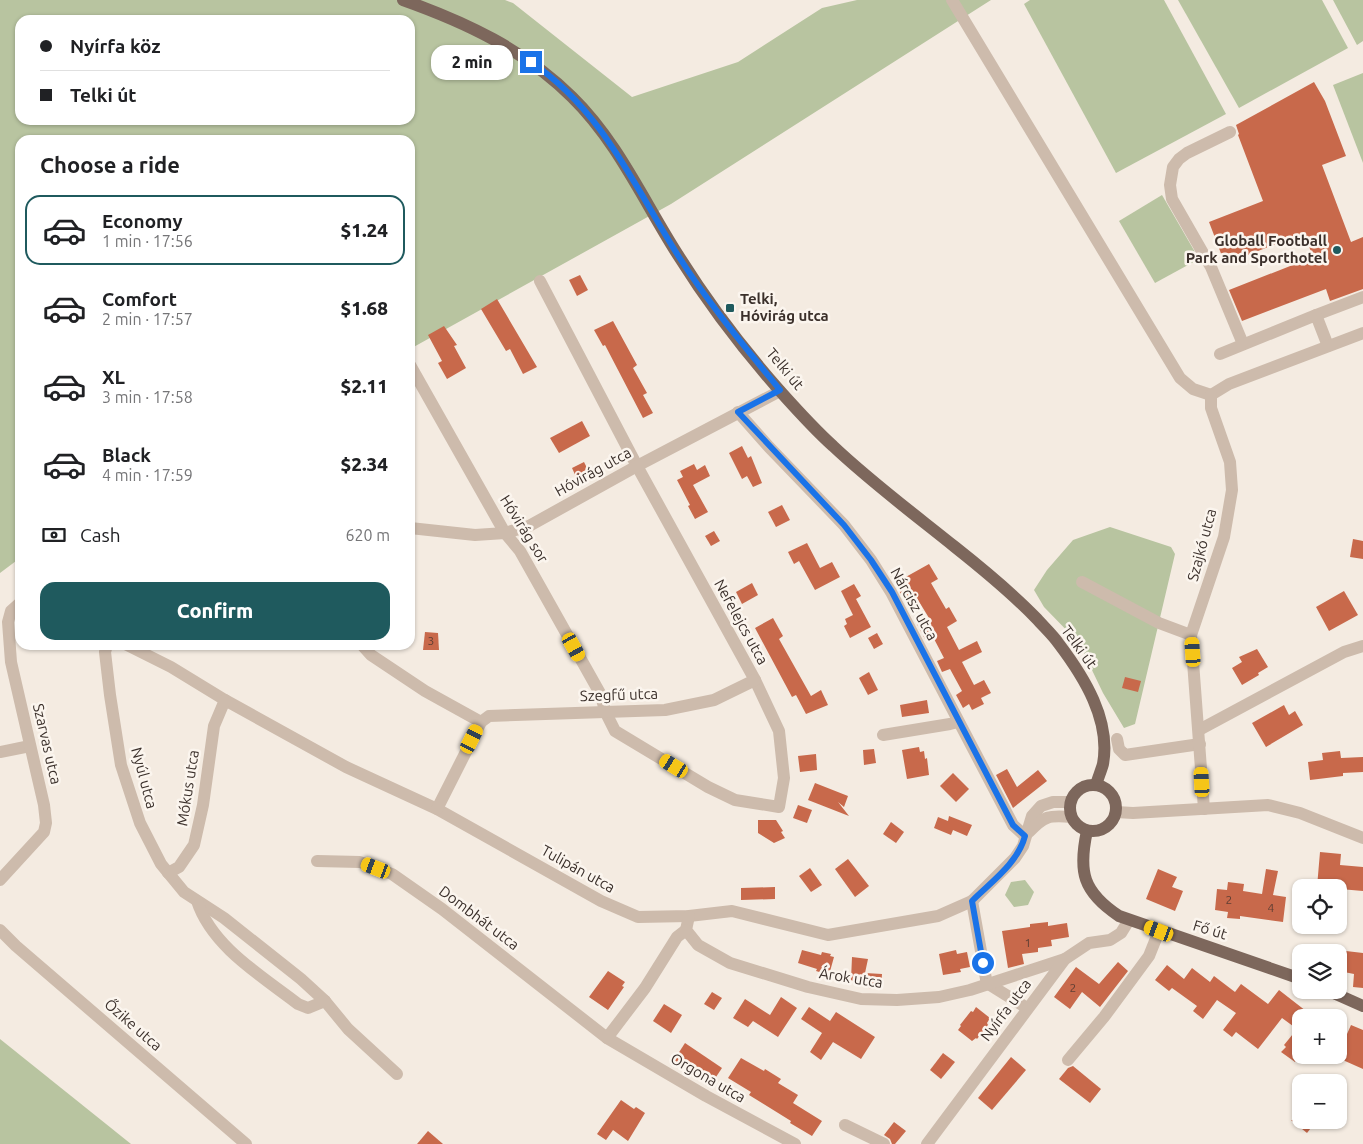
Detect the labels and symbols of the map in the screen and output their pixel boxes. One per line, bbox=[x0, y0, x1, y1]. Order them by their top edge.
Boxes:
callout: 2 min bbox=[431, 44, 514, 80]
route end bbox=[520, 51, 542, 73]
place label: Globall Football Park and Sporthotel bbox=[1186, 232, 1327, 266]
marker: Globall Football Park and Sporthotel bbox=[1331, 244, 1343, 256]
place label: Telki, Hóvirág utca bbox=[740, 290, 829, 324]
marker: Telki, Hóvirág utca bbox=[724, 302, 736, 314]
street label: Telki út bbox=[763, 344, 808, 393]
street label: Hóvirág utca bbox=[552, 444, 634, 500]
street label: Hóvirág sor bbox=[497, 492, 552, 566]
street label: Szajkó utca bbox=[1184, 507, 1219, 583]
street label: Nárcisz utca bbox=[887, 564, 941, 643]
street label: Nefelejcs utca bbox=[711, 576, 772, 667]
street label: Telki út bbox=[1058, 622, 1101, 672]
car bbox=[560, 630, 587, 664]
house number: 3 bbox=[428, 634, 434, 647]
car bbox=[1184, 637, 1201, 667]
street label: Szegfű utca bbox=[580, 685, 658, 704]
street label: Szarvas utca bbox=[30, 702, 65, 786]
car bbox=[458, 722, 485, 756]
street label: Nyúl utca bbox=[128, 745, 161, 810]
street label: Mókus utca bbox=[173, 749, 202, 827]
car bbox=[657, 752, 690, 780]
car bbox=[1193, 767, 1210, 797]
street label: Tulipán utca bbox=[538, 841, 618, 896]
car bbox=[359, 856, 392, 880]
street label: Dombhát utca bbox=[436, 882, 523, 953]
house number: 2 bbox=[1226, 893, 1232, 906]
house number: 4 bbox=[1268, 901, 1275, 914]
street label: Fő út bbox=[1191, 916, 1229, 943]
car bbox=[1142, 919, 1175, 943]
house number: 1 bbox=[1025, 936, 1031, 949]
route start bbox=[972, 952, 994, 974]
street label: Árok utca bbox=[818, 964, 884, 991]
street label: Nyírfa utca bbox=[977, 975, 1034, 1044]
house number: 2 bbox=[1070, 981, 1076, 994]
street label: Őzike utca bbox=[101, 995, 165, 1054]
street label: Orgona utca bbox=[668, 1049, 749, 1106]

